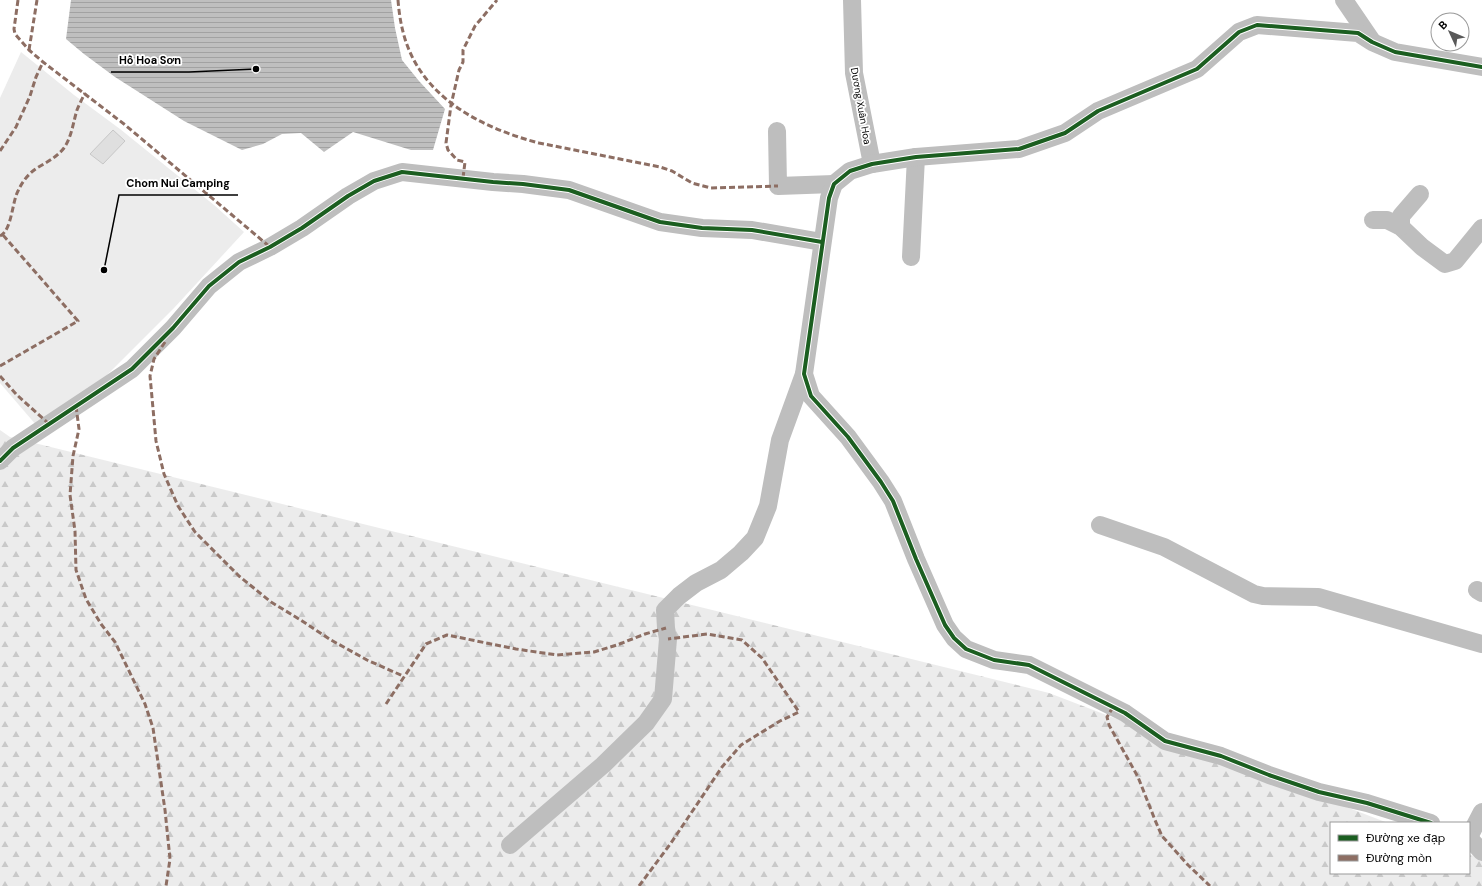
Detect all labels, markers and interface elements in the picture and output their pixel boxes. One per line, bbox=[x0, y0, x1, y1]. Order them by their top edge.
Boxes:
north arrow bbox=[1430, 12, 1470, 52]
text: B bbox=[1435, 18, 1450, 32]
callout: Hồ Hoa Sơn bbox=[111, 49, 189, 72]
text: Hồ Hoa Sơn bbox=[119, 53, 181, 67]
street label: Dương Xuân Hoa bbox=[848, 67, 874, 145]
callout: Chom Nui Camping bbox=[119, 172, 238, 195]
text: Chom Nui Camping bbox=[126, 176, 230, 190]
legend bbox=[1330, 822, 1470, 874]
text: Đường xe đạp bbox=[1366, 830, 1445, 846]
text: Đường mòn bbox=[1366, 850, 1432, 866]

